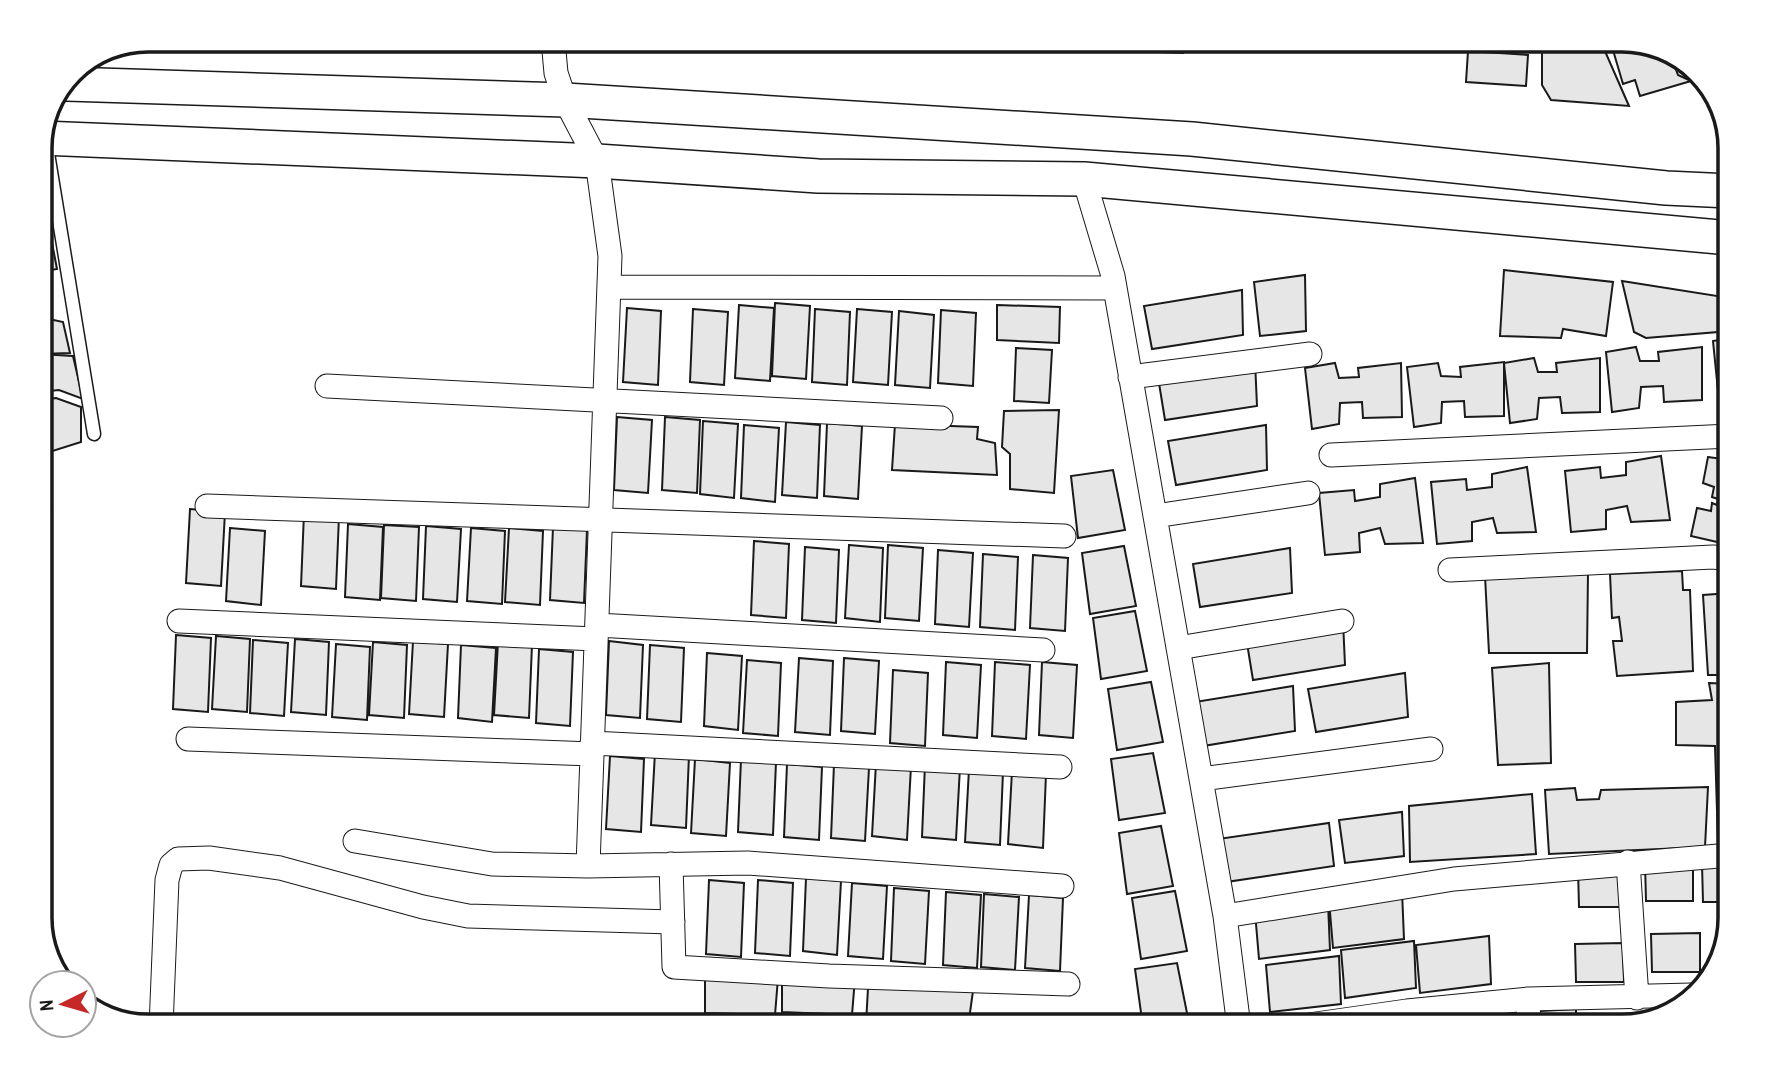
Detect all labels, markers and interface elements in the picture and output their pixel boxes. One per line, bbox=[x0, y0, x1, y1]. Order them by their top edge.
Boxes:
north arrow bbox=[28, 969, 98, 1039]
text: N bbox=[33, 999, 60, 1012]

